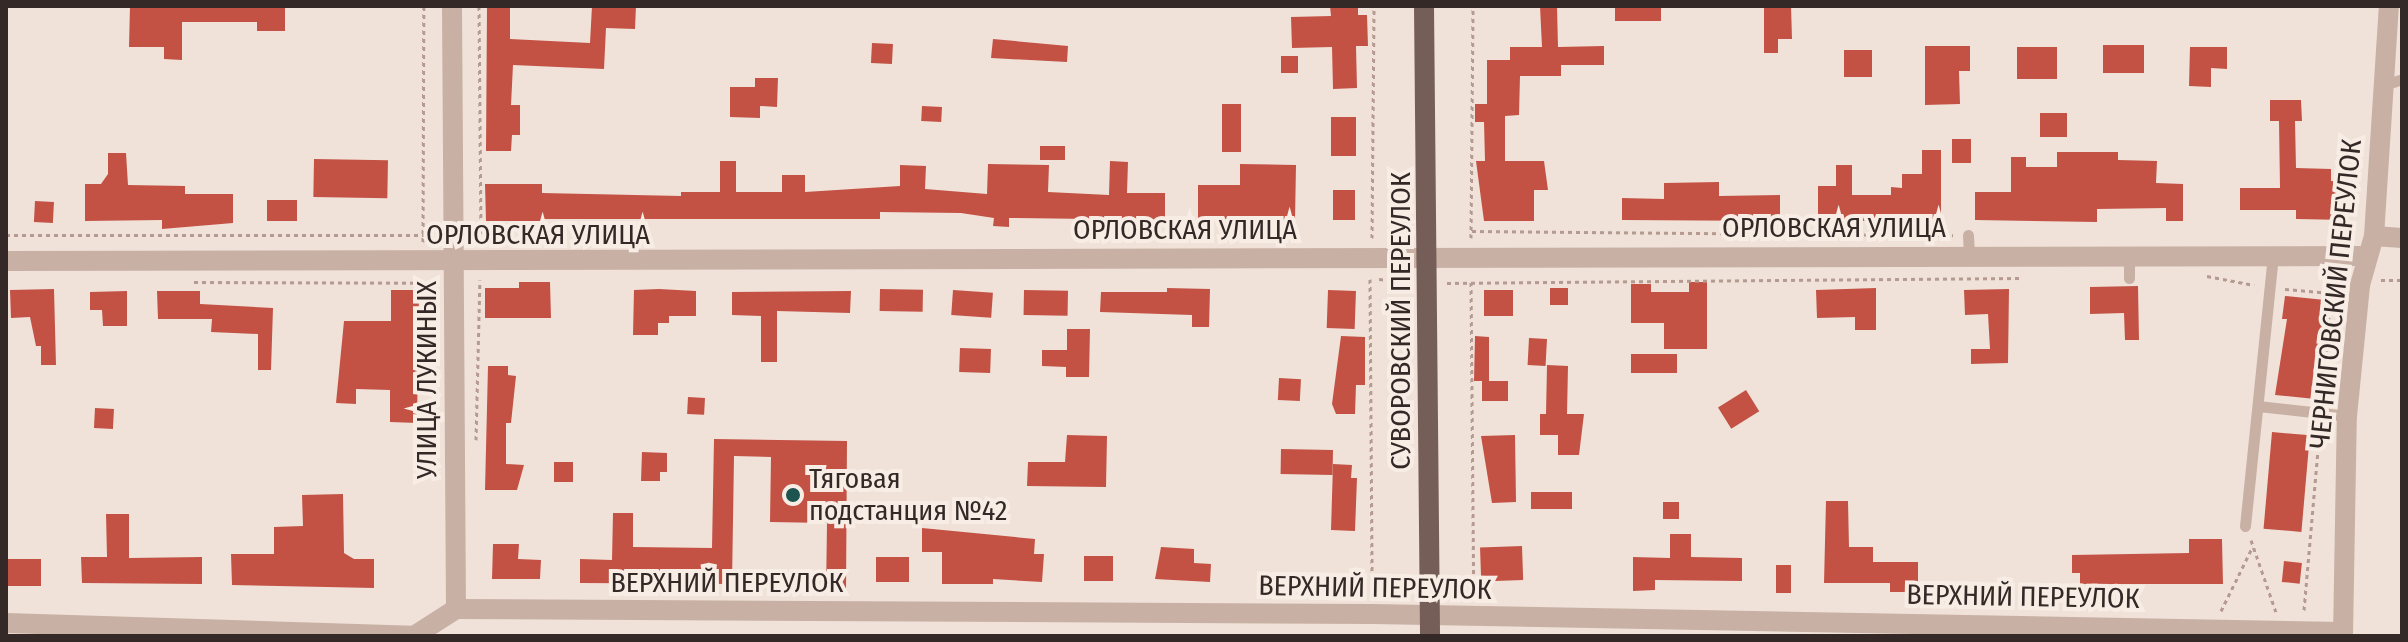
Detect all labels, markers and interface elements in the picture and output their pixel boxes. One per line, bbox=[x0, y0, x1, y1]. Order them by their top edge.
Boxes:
street label: ЧЕРНИГОВСКИЙ ПЕРЕУЛОК bbox=[2303, 138, 2369, 450]
street label: СУВОРОВСКИЙ ПЕРЕУЛОК bbox=[1384, 172, 1418, 470]
street label: ОРЛОВСКАЯ УЛИЦА bbox=[1722, 211, 1946, 245]
street label: ОРЛОВСКАЯ УЛИЦА bbox=[1073, 213, 1297, 247]
street label: ОРЛОВСКАЯ УЛИЦА bbox=[426, 218, 650, 252]
street label: УЛИЦА ЛУКИНЫХ bbox=[410, 281, 444, 479]
place label: Тяговая подстанция №42 bbox=[809, 462, 1007, 528]
marker: Тяговая подстанция №42 bbox=[784, 486, 802, 504]
street label: ВЕРХНИЙ ПЕРЕУЛОК bbox=[610, 566, 844, 600]
street label: ВЕРХНИЙ ПЕРЕУЛОК bbox=[1258, 569, 1492, 607]
street label: ВЕРХНИЙ ПЕРЕУЛОК bbox=[1906, 578, 2140, 616]

